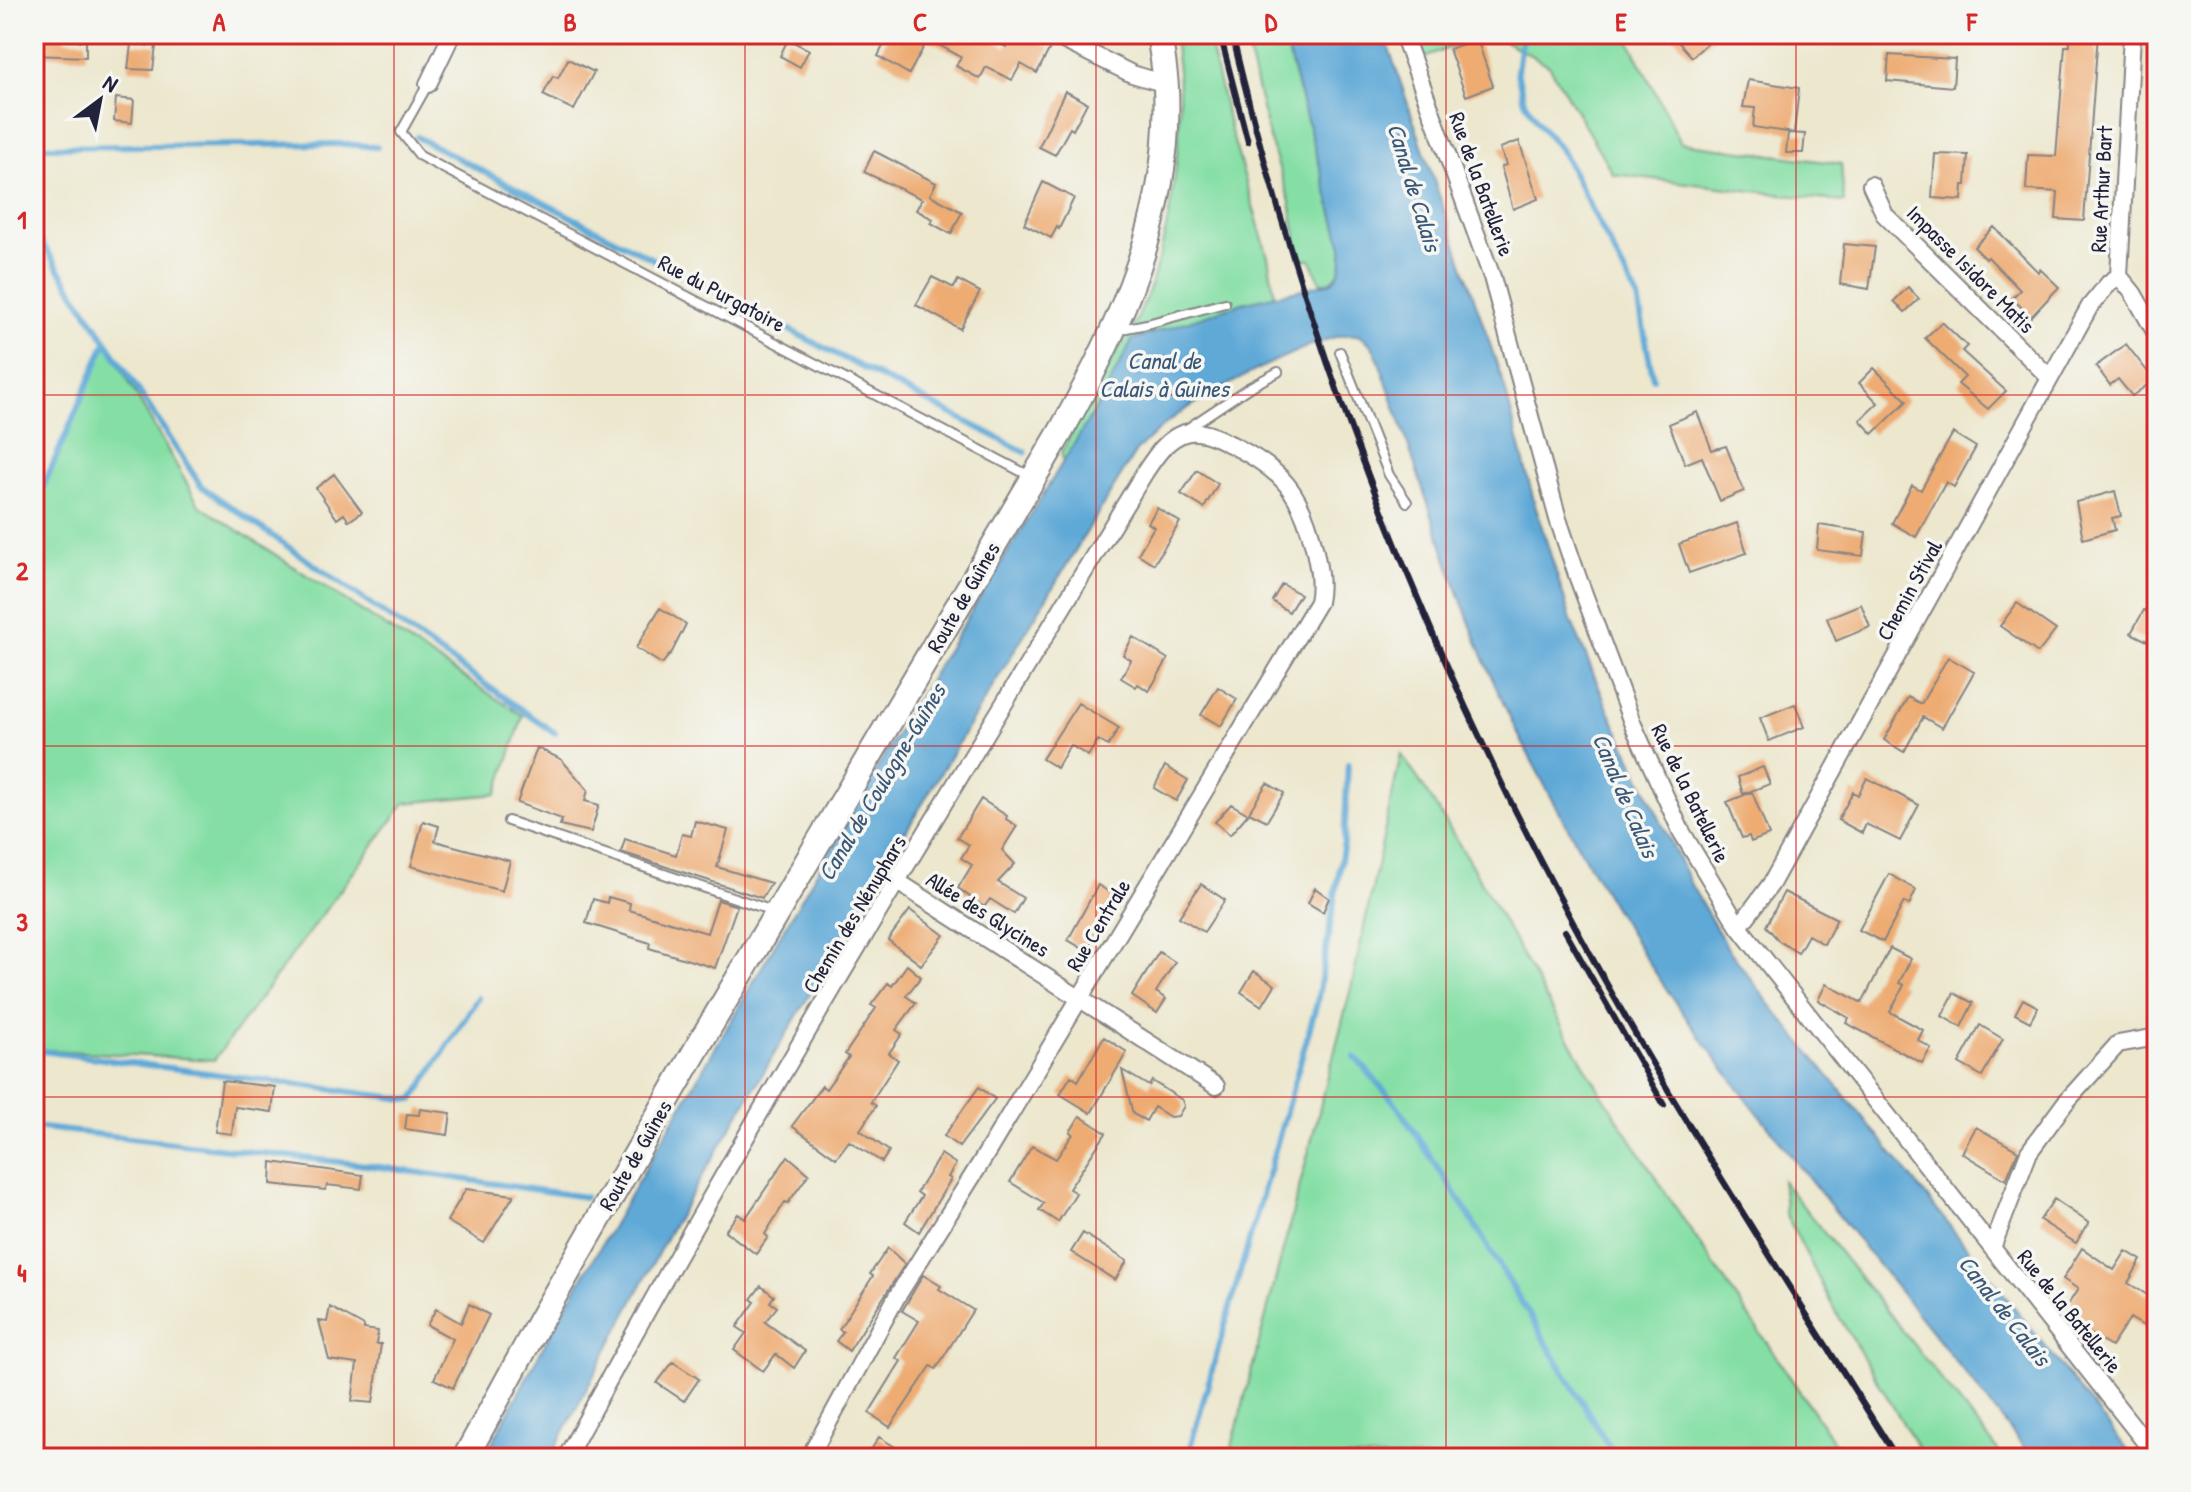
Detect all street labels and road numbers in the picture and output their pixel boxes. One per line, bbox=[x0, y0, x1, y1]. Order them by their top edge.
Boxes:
street label: Rue de la Batellerie bbox=[1442, 108, 1522, 260]
street label: Rue Arthur Bart bbox=[2083, 124, 2119, 253]
street label: Impasse Isidore Matis bbox=[1900, 198, 2042, 340]
street label: Rue du Purgatoire bbox=[653, 247, 791, 339]
street label: Chemin Stival bbox=[1869, 534, 1949, 646]
street label: Route de Guînes bbox=[919, 536, 1007, 658]
street label: Rue de la Batellerie bbox=[1644, 719, 1738, 868]
street label: Chemin des Nénuphars bbox=[795, 829, 913, 999]
street label: Allée des Glycines bbox=[921, 864, 1055, 964]
street label: Rue Centrale bbox=[1059, 873, 1137, 977]
street label: Route de Guînes bbox=[591, 1094, 679, 1216]
street label: Rue de la Batellerie bbox=[2011, 1243, 2129, 1379]

